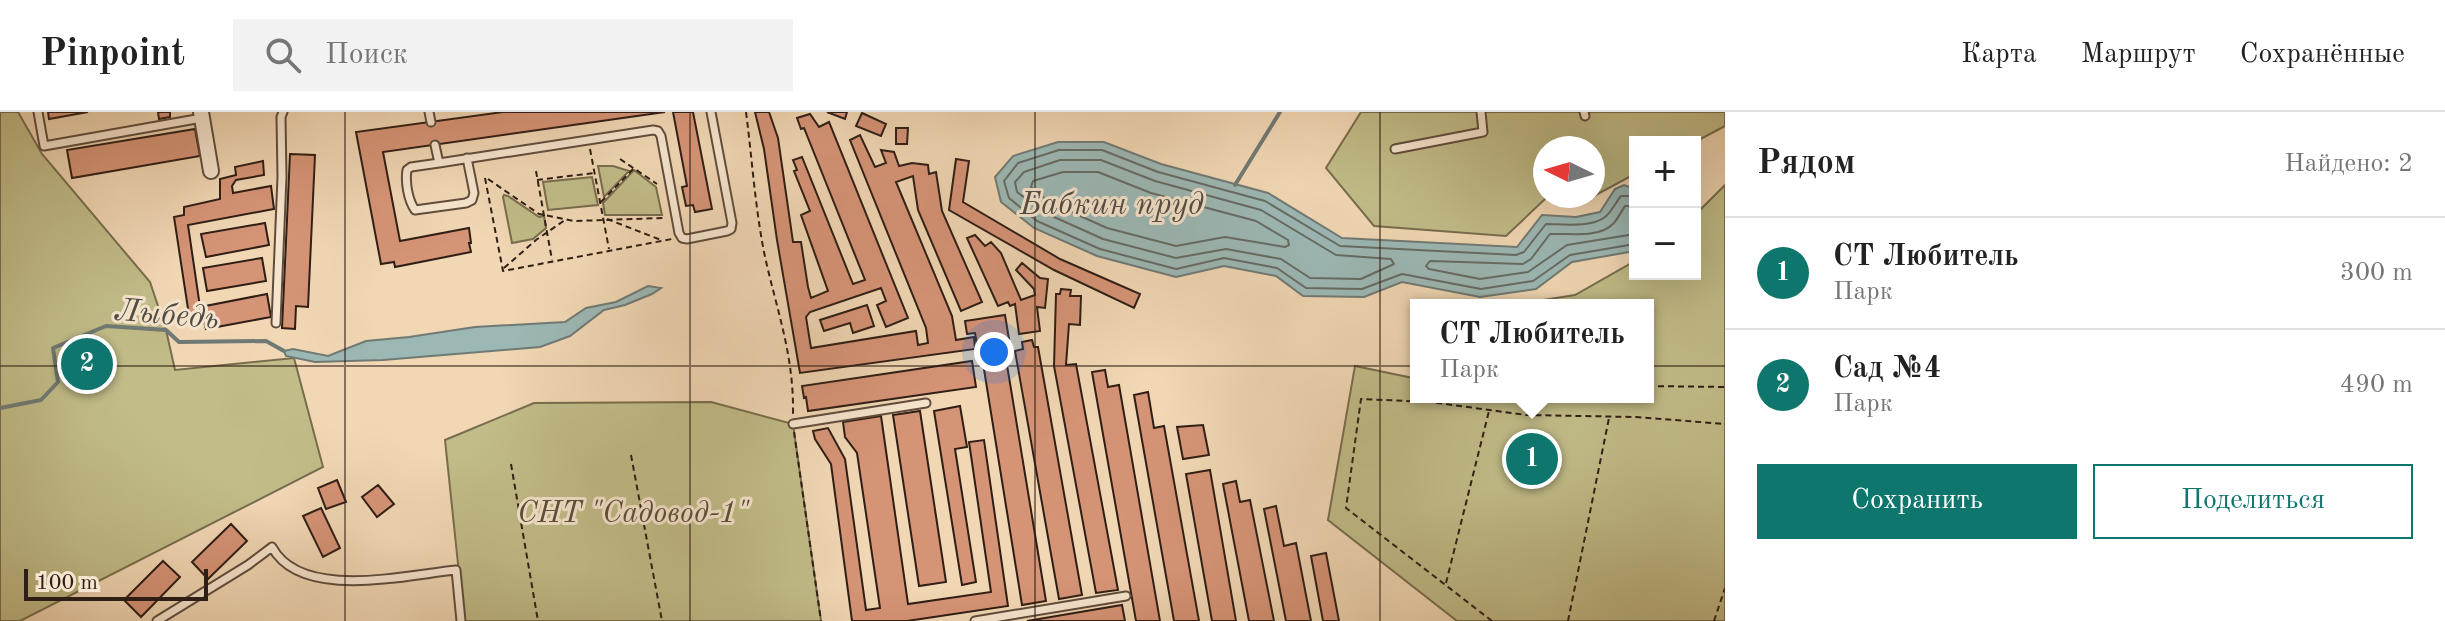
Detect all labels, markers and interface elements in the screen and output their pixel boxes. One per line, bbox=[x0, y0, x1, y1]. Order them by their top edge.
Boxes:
search box bbox=[233, 19, 793, 91]
icon: search bbox=[261, 33, 305, 77]
text: Pinpoint bbox=[40, 36, 185, 74]
text: Поиск bbox=[325, 40, 408, 70]
text: Карта bbox=[1961, 41, 2037, 69]
text: Маршрут bbox=[2081, 41, 2196, 69]
text: Сохранённые bbox=[2240, 41, 2405, 69]
north arrow bbox=[1533, 136, 1605, 208]
map controls bbox=[1629, 136, 1701, 280]
button: + bbox=[1629, 136, 1701, 208]
text: Рядом bbox=[1757, 147, 1856, 181]
text: Найдено: 2 bbox=[2284, 151, 2413, 177]
water label: Бабкин пруд bbox=[1019, 190, 1204, 222]
button: − bbox=[1629, 208, 1701, 280]
text: СТ Любитель bbox=[1833, 242, 2019, 272]
text: 1 bbox=[1775, 260, 1791, 286]
text: 300 m bbox=[2340, 260, 2413, 286]
text: Парк bbox=[1833, 279, 1893, 305]
water label: Лыбедь bbox=[113, 295, 220, 337]
popup bbox=[1410, 299, 1654, 403]
text: СТ Любитель bbox=[1439, 320, 1625, 350]
your location bbox=[974, 332, 1014, 372]
pin: 2 bbox=[61, 334, 113, 394]
text: Сад №4 bbox=[1833, 354, 1941, 384]
text: Парк bbox=[1439, 357, 1499, 383]
text: 2 bbox=[1775, 372, 1791, 398]
text: 490 m bbox=[2340, 372, 2413, 398]
text: Парк bbox=[1833, 391, 1893, 417]
pin: 1 bbox=[1506, 429, 1558, 489]
button: Сохранить bbox=[1757, 464, 2077, 539]
button: Поделиться bbox=[2093, 464, 2413, 539]
park label: СНТ "Садовод-1" bbox=[517, 499, 750, 529]
scale bar bbox=[24, 565, 208, 601]
text: 100 m bbox=[36, 572, 98, 594]

